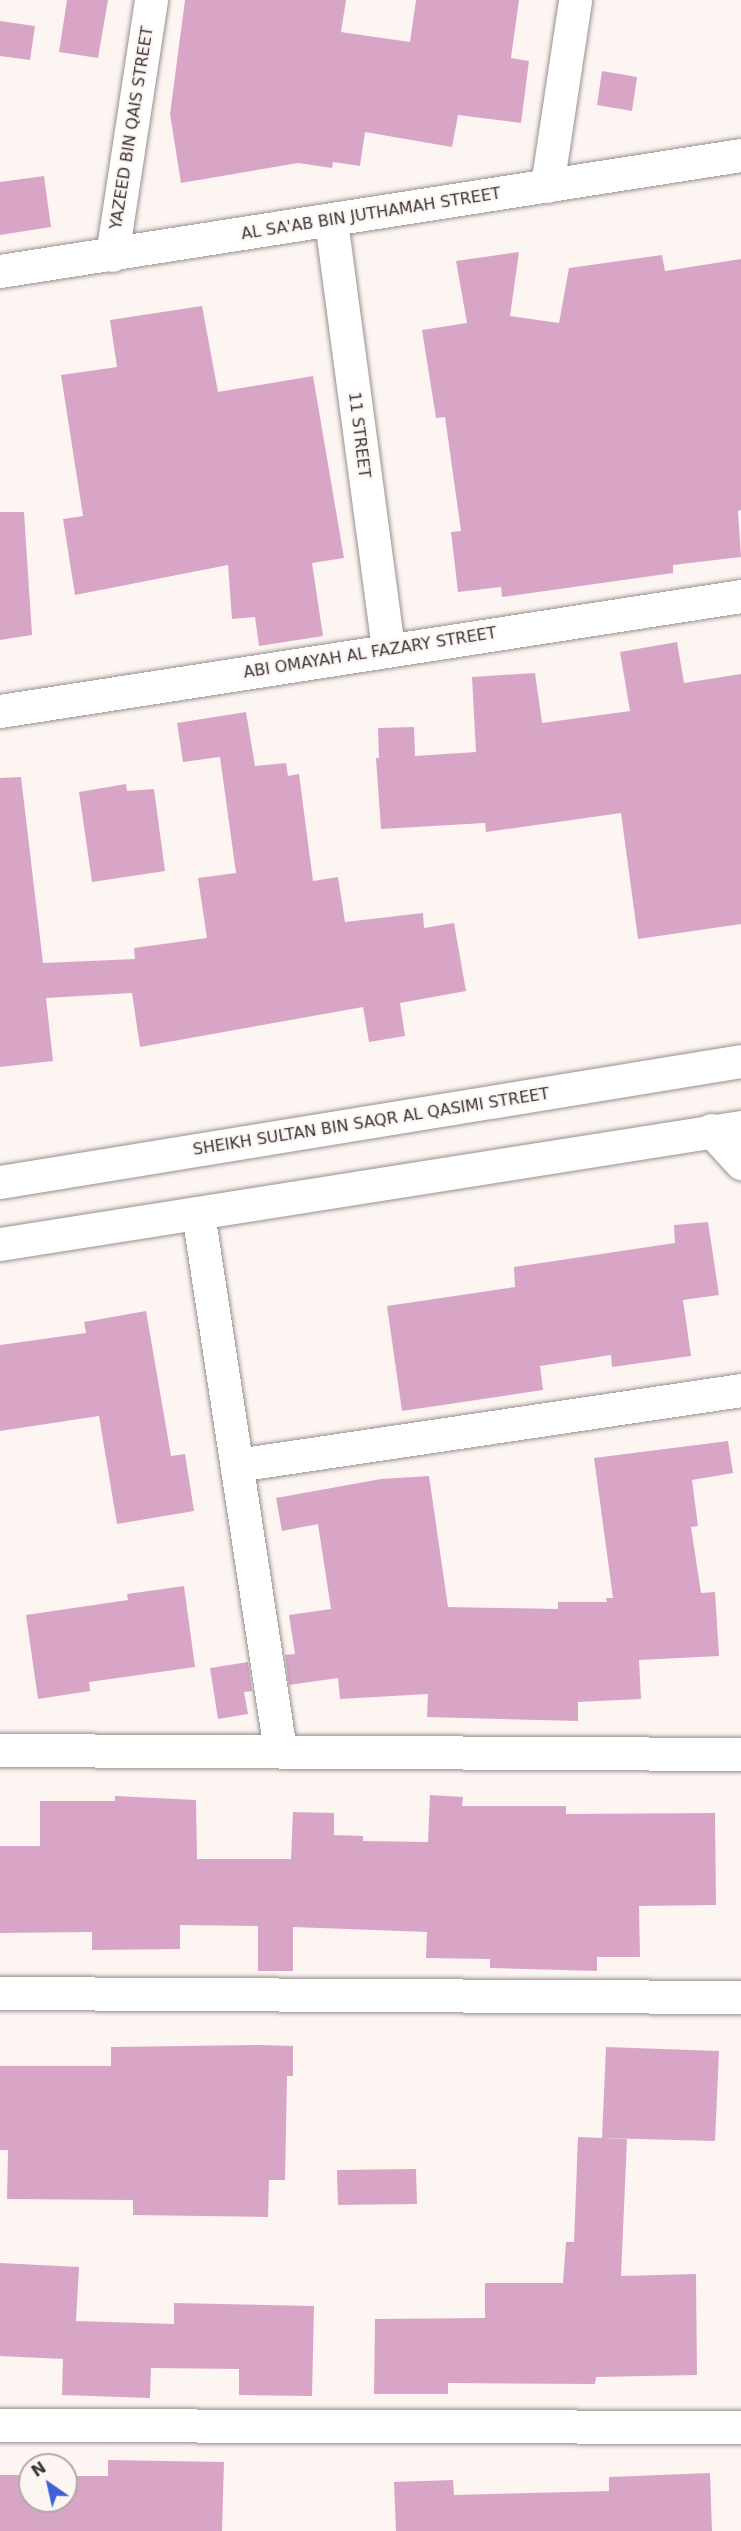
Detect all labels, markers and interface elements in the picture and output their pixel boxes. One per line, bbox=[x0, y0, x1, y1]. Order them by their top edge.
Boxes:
street label: YAZEED BIN QAIS STREET bbox=[106, 25, 158, 231]
street label: AL SA'AB BIN JUTHAMAH STREET bbox=[240, 184, 502, 244]
street label: 11 STREET bbox=[344, 391, 374, 479]
street label: ABI OMAYAH AL FAZARY STREET bbox=[242, 623, 498, 683]
street label: SHEIKH SULTAN BIN SAQR AL QASIMI STREET bbox=[192, 1084, 550, 1160]
north arrow bbox=[18, 2453, 78, 2513]
text: N bbox=[28, 2458, 50, 2481]

